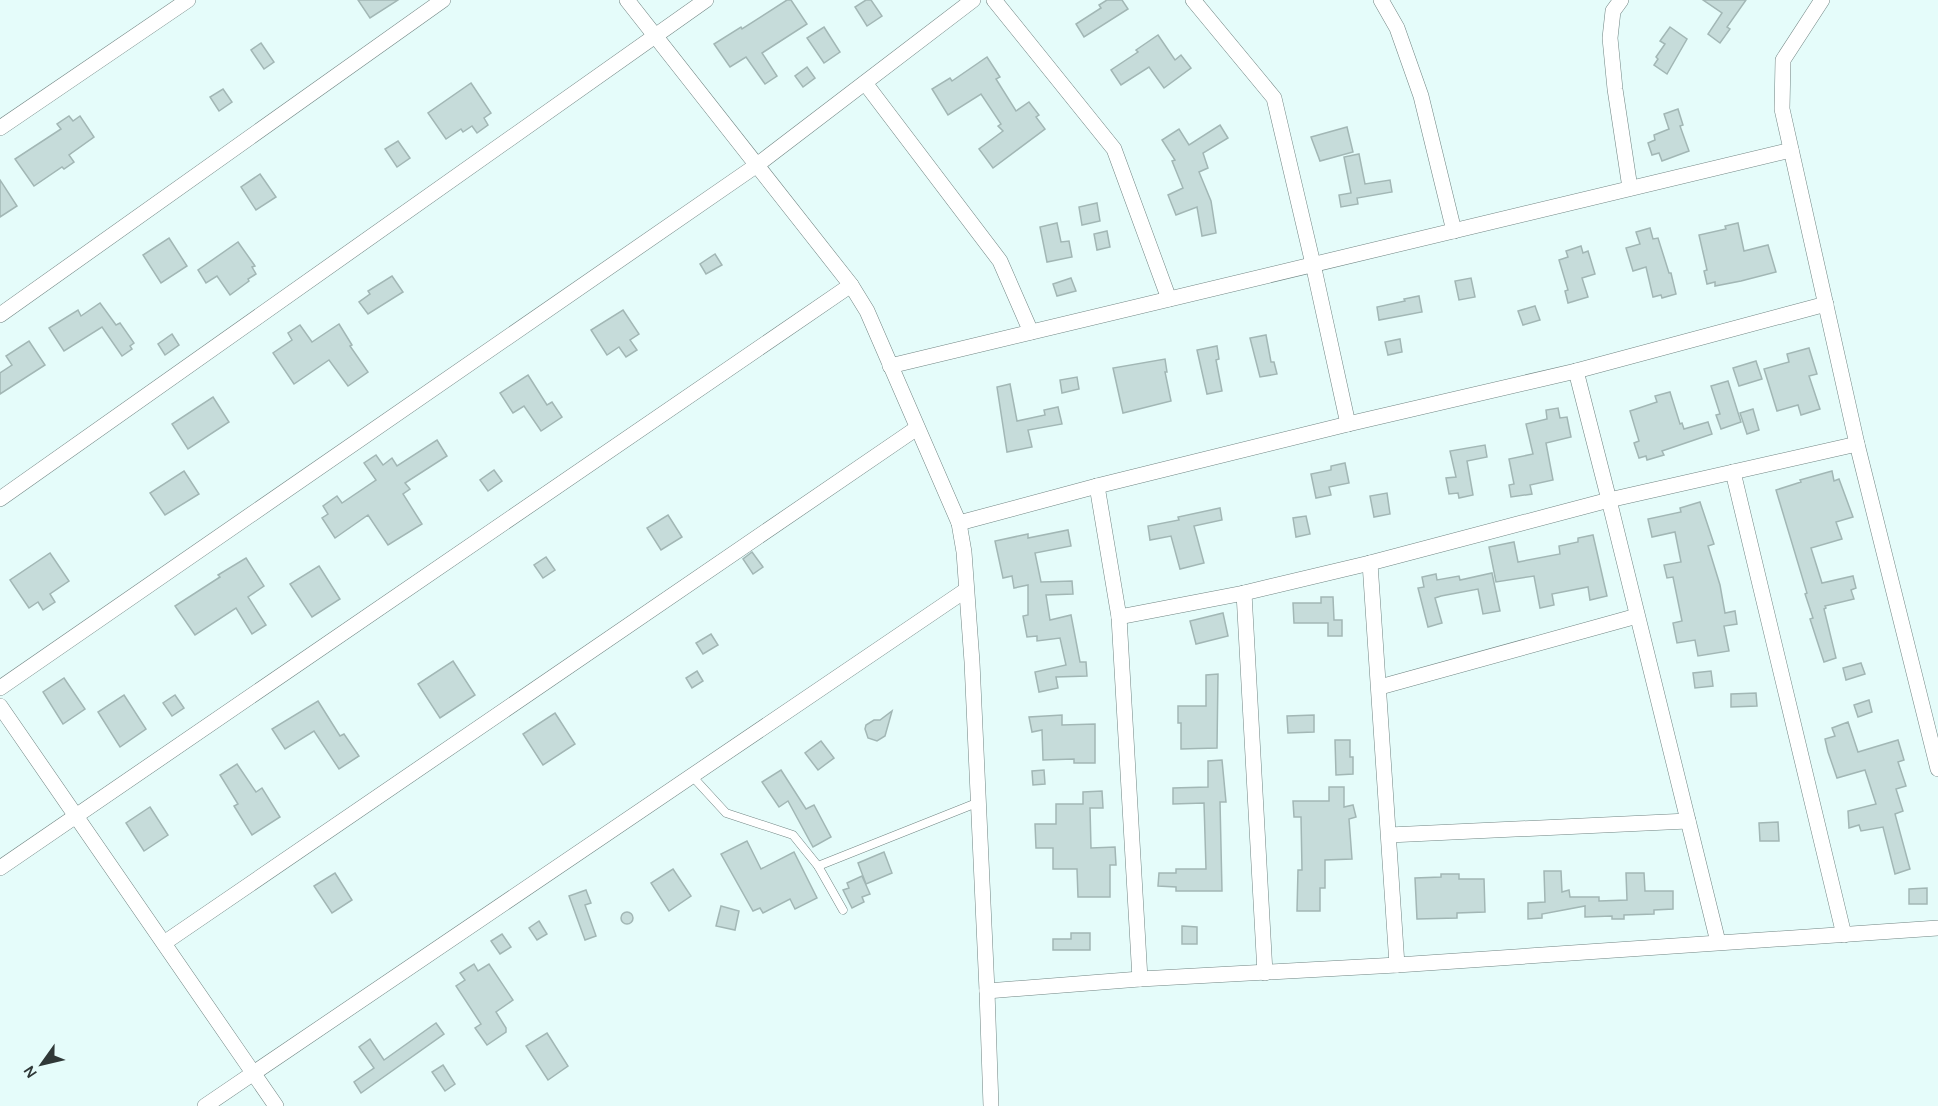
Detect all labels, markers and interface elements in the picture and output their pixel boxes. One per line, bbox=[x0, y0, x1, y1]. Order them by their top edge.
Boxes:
north arrow bbox=[12, 1034, 72, 1094]
text: N bbox=[19, 1062, 41, 1082]

